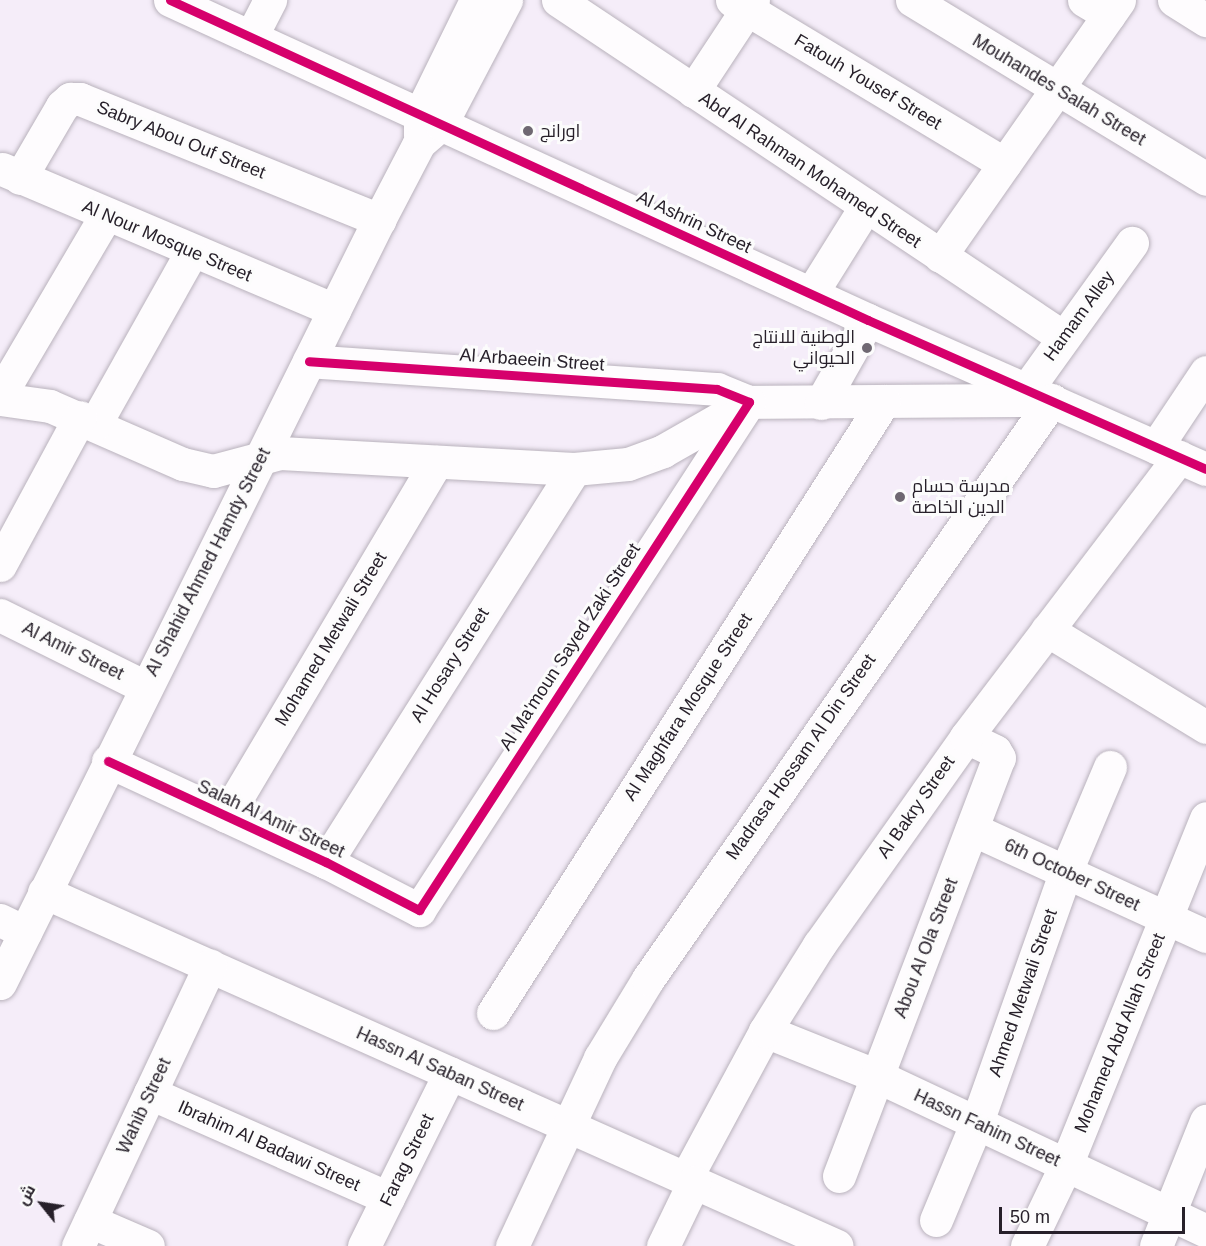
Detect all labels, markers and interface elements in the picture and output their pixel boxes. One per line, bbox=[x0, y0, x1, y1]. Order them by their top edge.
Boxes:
street label: Fatouh Yousef Street bbox=[790, 29, 946, 135]
street label: Mouhandes Salah Street bbox=[969, 30, 1149, 150]
street label: Abd Al Rahman Mohamed Street bbox=[694, 87, 926, 253]
street label: Sabry Abou Ouf Street bbox=[93, 96, 269, 184]
place label: اورانج bbox=[540, 120, 580, 142]
marker: اورانج bbox=[521, 124, 535, 138]
street label: Al Ashrin Street bbox=[633, 186, 755, 258]
street label: Al Nour Mosque Street bbox=[79, 195, 255, 287]
street label: Hamam Alley bbox=[1039, 266, 1119, 366]
place label: الوطنية للانتاج الحيواني bbox=[753, 327, 855, 370]
marker: الوطنية للانتاج الحيواني bbox=[860, 341, 874, 355]
street label: Al Arbaeein Street bbox=[458, 344, 606, 376]
street label: Al Shahid Ahmed Hamdy Street bbox=[141, 444, 275, 680]
place label: مدرسة حسام الدين الخاصة bbox=[912, 476, 1010, 518]
marker: مدرسة حسام الدين الخاصة bbox=[893, 490, 907, 504]
street label: Al Ma'moun Sayed Zaki Street bbox=[495, 539, 645, 755]
street label: Mohamed Metwali Street bbox=[270, 548, 392, 730]
street label: Al Hosary Street bbox=[406, 604, 494, 726]
street label: Al Maghfara Mosque Street bbox=[619, 609, 757, 805]
street label: Al Amir Street bbox=[18, 617, 128, 685]
street label: Madrasa Hossam Al Din Street bbox=[721, 650, 881, 864]
street label: Al Bakry Street bbox=[873, 752, 959, 862]
street label: Salah Al Amir Street bbox=[193, 775, 349, 863]
street label: 6th October Street bbox=[1001, 834, 1143, 916]
street label: Abou Al Ola Street bbox=[889, 875, 963, 1021]
street label: Ahmed Metwali Street bbox=[984, 906, 1062, 1080]
street label: Mohamed Abd Allah Street bbox=[1070, 929, 1170, 1137]
street label: Hassn Al Saban Street bbox=[352, 1022, 528, 1116]
street label: Wahib Street bbox=[112, 1055, 176, 1157]
street label: Hassn Fahim Street bbox=[910, 1085, 1064, 1171]
street label: Ibrahim Al Badawi Street bbox=[174, 1096, 364, 1196]
street label: Farag Street bbox=[375, 1110, 439, 1210]
north arrow bbox=[12, 1174, 72, 1234]
text: ش bbox=[13, 1182, 38, 1208]
scale bar bbox=[1002, 1195, 1188, 1233]
text: 50 m bbox=[1010, 1207, 1050, 1227]

